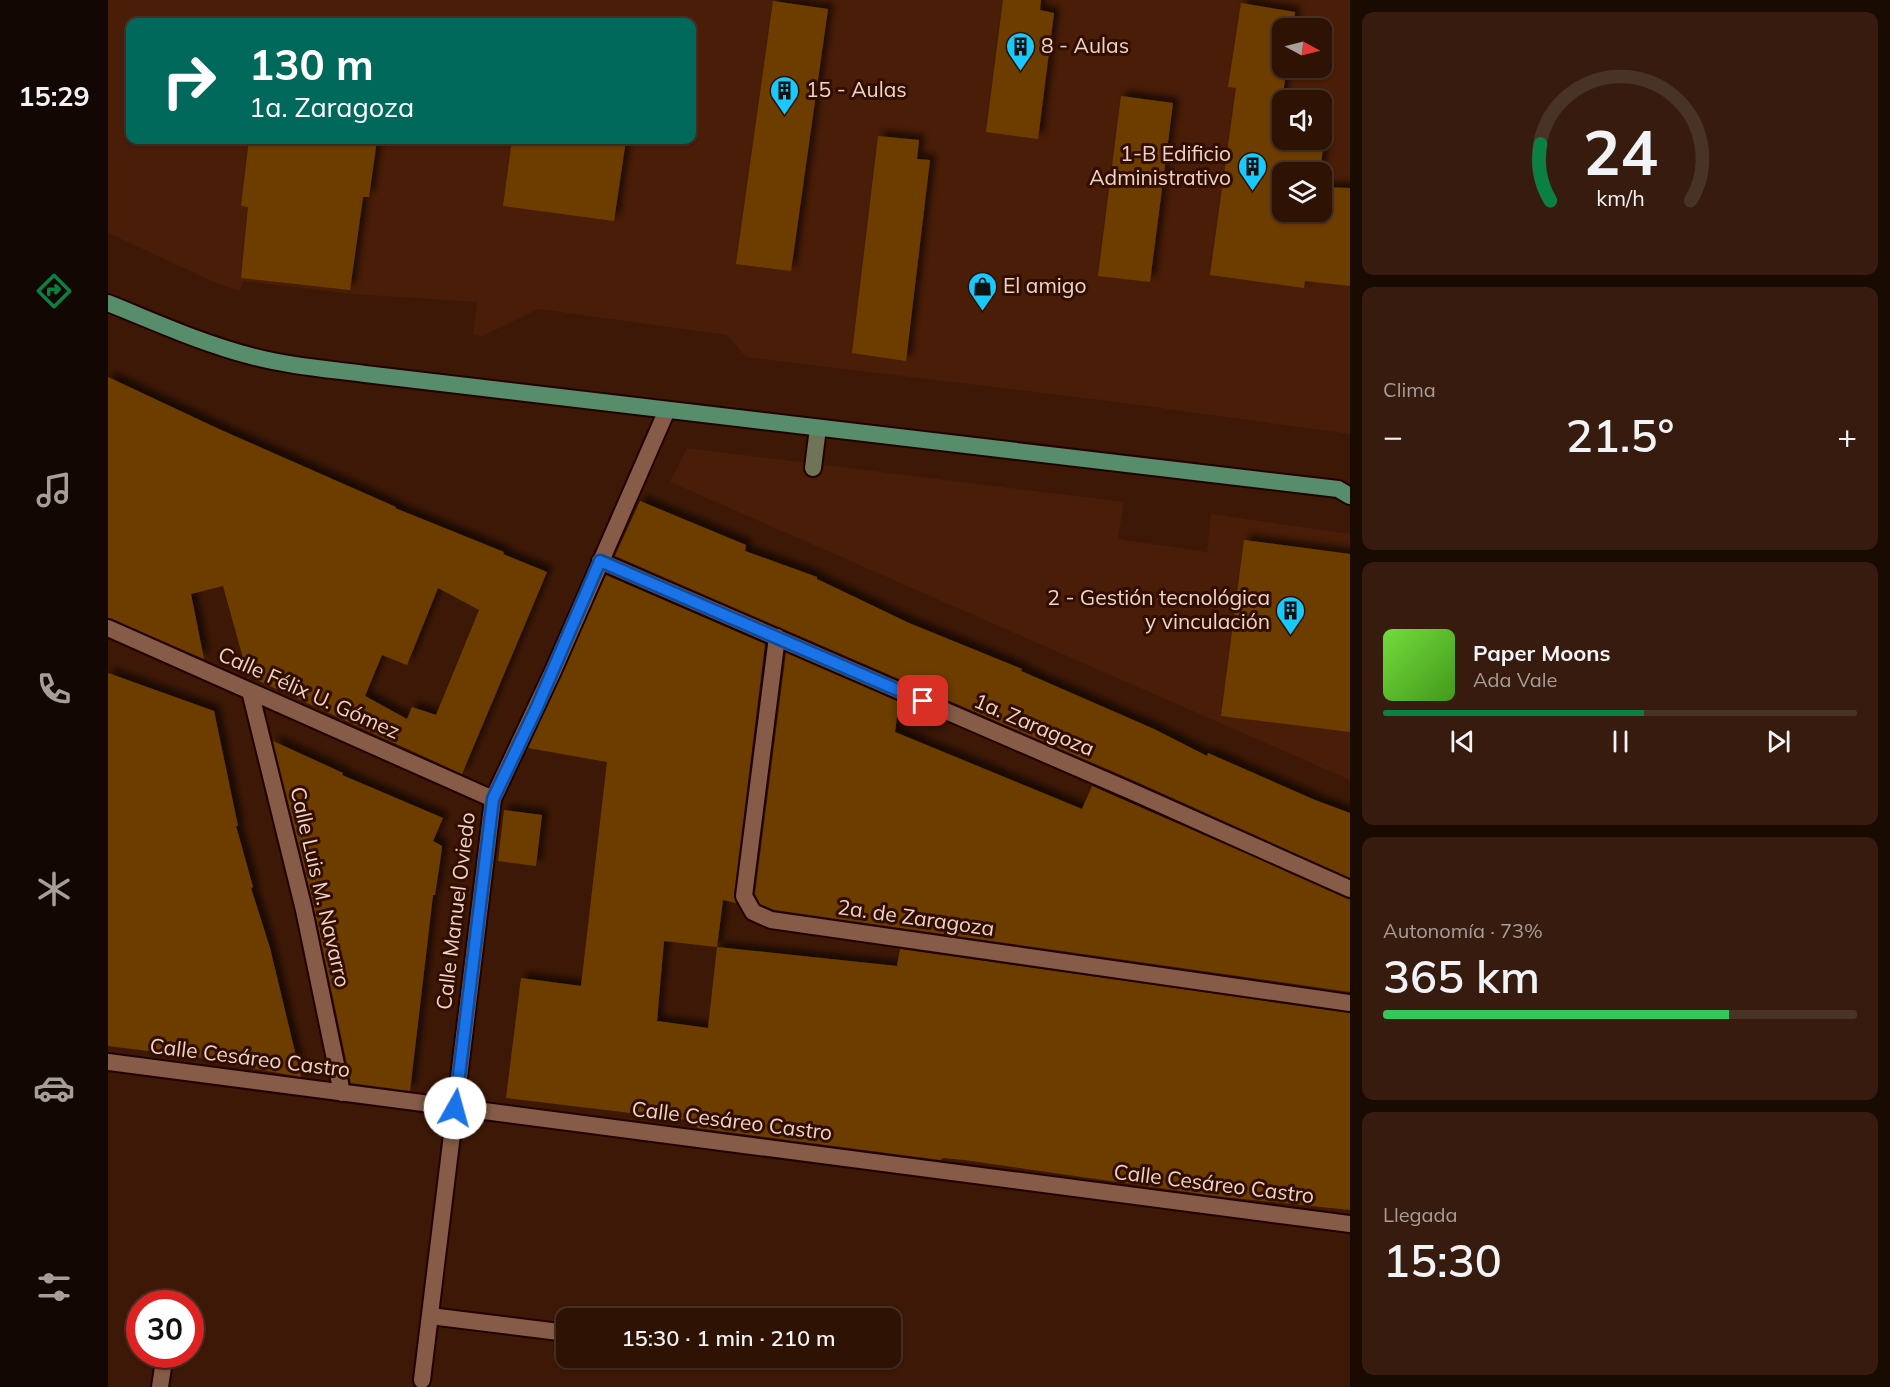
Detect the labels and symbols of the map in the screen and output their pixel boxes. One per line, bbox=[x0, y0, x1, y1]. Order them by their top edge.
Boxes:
north arrow bbox=[1272, 18, 1332, 78]
building icon: 8 - Aulas bbox=[1004, 30, 1036, 72]
place label: 8 - Aulas bbox=[1041, 32, 1129, 58]
building icon: 15 - Aulas bbox=[769, 74, 801, 116]
place label: 15 - Aulas bbox=[806, 76, 907, 102]
place label: 1-B Edificio Administrativo bbox=[1089, 140, 1231, 190]
building icon: 1-B Edificio Administrativo bbox=[1236, 150, 1268, 192]
shop icon: El amigo bbox=[966, 270, 998, 312]
place label: El amigo bbox=[1003, 272, 1087, 298]
place label: 2 - Gestión tecnológica y vinculación bbox=[1047, 584, 1270, 634]
building icon: 2 - Gestión tecnológica y vinculación bbox=[1275, 594, 1307, 636]
street label: Calle Félix U. Gómez bbox=[214, 640, 404, 744]
pin bbox=[897, 675, 948, 726]
street label: 1a. Zaragoza bbox=[970, 687, 1099, 761]
street label: Calle Luis M. Navarro bbox=[285, 784, 357, 990]
street label: Calle Manuel Oviedo bbox=[430, 811, 480, 1011]
street label: 2a. de Zaragoza bbox=[836, 893, 996, 941]
street label: Calle Cesáreo Castro bbox=[148, 1032, 352, 1082]
position arrow bbox=[423, 1076, 487, 1140]
street label: Calle Cesáreo Castro bbox=[630, 1095, 834, 1145]
street label: Calle Cesáreo Castro bbox=[1112, 1158, 1316, 1208]
speed limit sign: 30 bbox=[126, 1290, 204, 1368]

